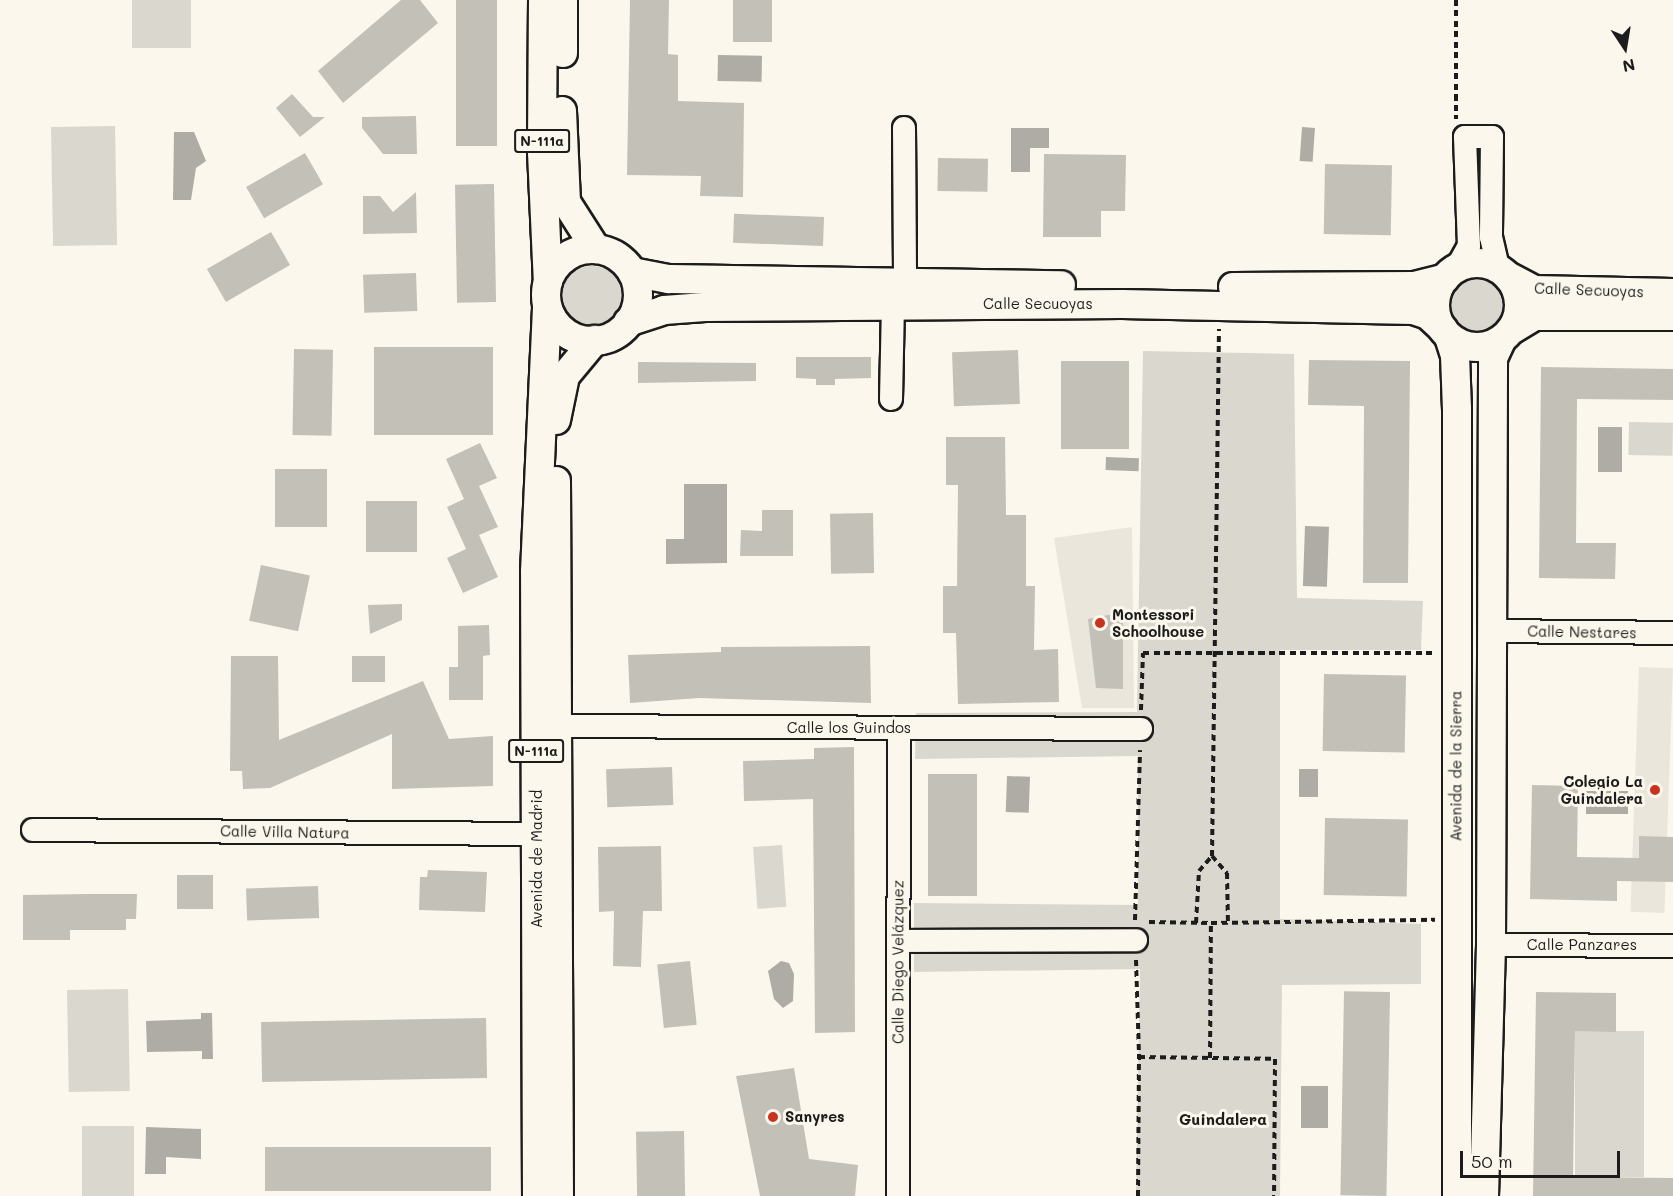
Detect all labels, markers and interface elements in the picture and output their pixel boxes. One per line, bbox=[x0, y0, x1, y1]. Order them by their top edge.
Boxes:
north arrow bbox=[1595, 18, 1655, 78]
text: N bbox=[1621, 55, 1637, 78]
road number: N-111a bbox=[514, 130, 570, 152]
street label: Calle Secuoyas bbox=[1534, 279, 1644, 301]
street label: Calle Secuoyas bbox=[983, 295, 1093, 313]
place label: Montessori Schoolhouse bbox=[1112, 605, 1204, 640]
marker: Montessori Schoolhouse bbox=[1093, 616, 1107, 630]
street label: Calle Nestares bbox=[1527, 622, 1637, 642]
street label: Avenida de la Sierra bbox=[1447, 691, 1465, 841]
street label: Calle los Guindos bbox=[787, 719, 911, 737]
road number: N-111a bbox=[508, 740, 564, 762]
place label: Colegio La Guindalera bbox=[1560, 772, 1643, 807]
marker: Colegio La Guindalera bbox=[1648, 783, 1662, 797]
street label: Avenida de Madrid bbox=[528, 790, 546, 928]
street label: Calle Villa Natura bbox=[220, 822, 350, 842]
street label: Calle Diego Velázquez bbox=[889, 880, 907, 1044]
street label: Calle Panzares bbox=[1527, 936, 1637, 954]
place label: Sanyres bbox=[785, 1108, 845, 1126]
district label: Guindalera bbox=[1179, 1109, 1267, 1129]
marker: Sanyres bbox=[766, 1110, 780, 1124]
scale bar bbox=[1463, 1139, 1624, 1177]
text: 50 m bbox=[1471, 1149, 1513, 1173]

